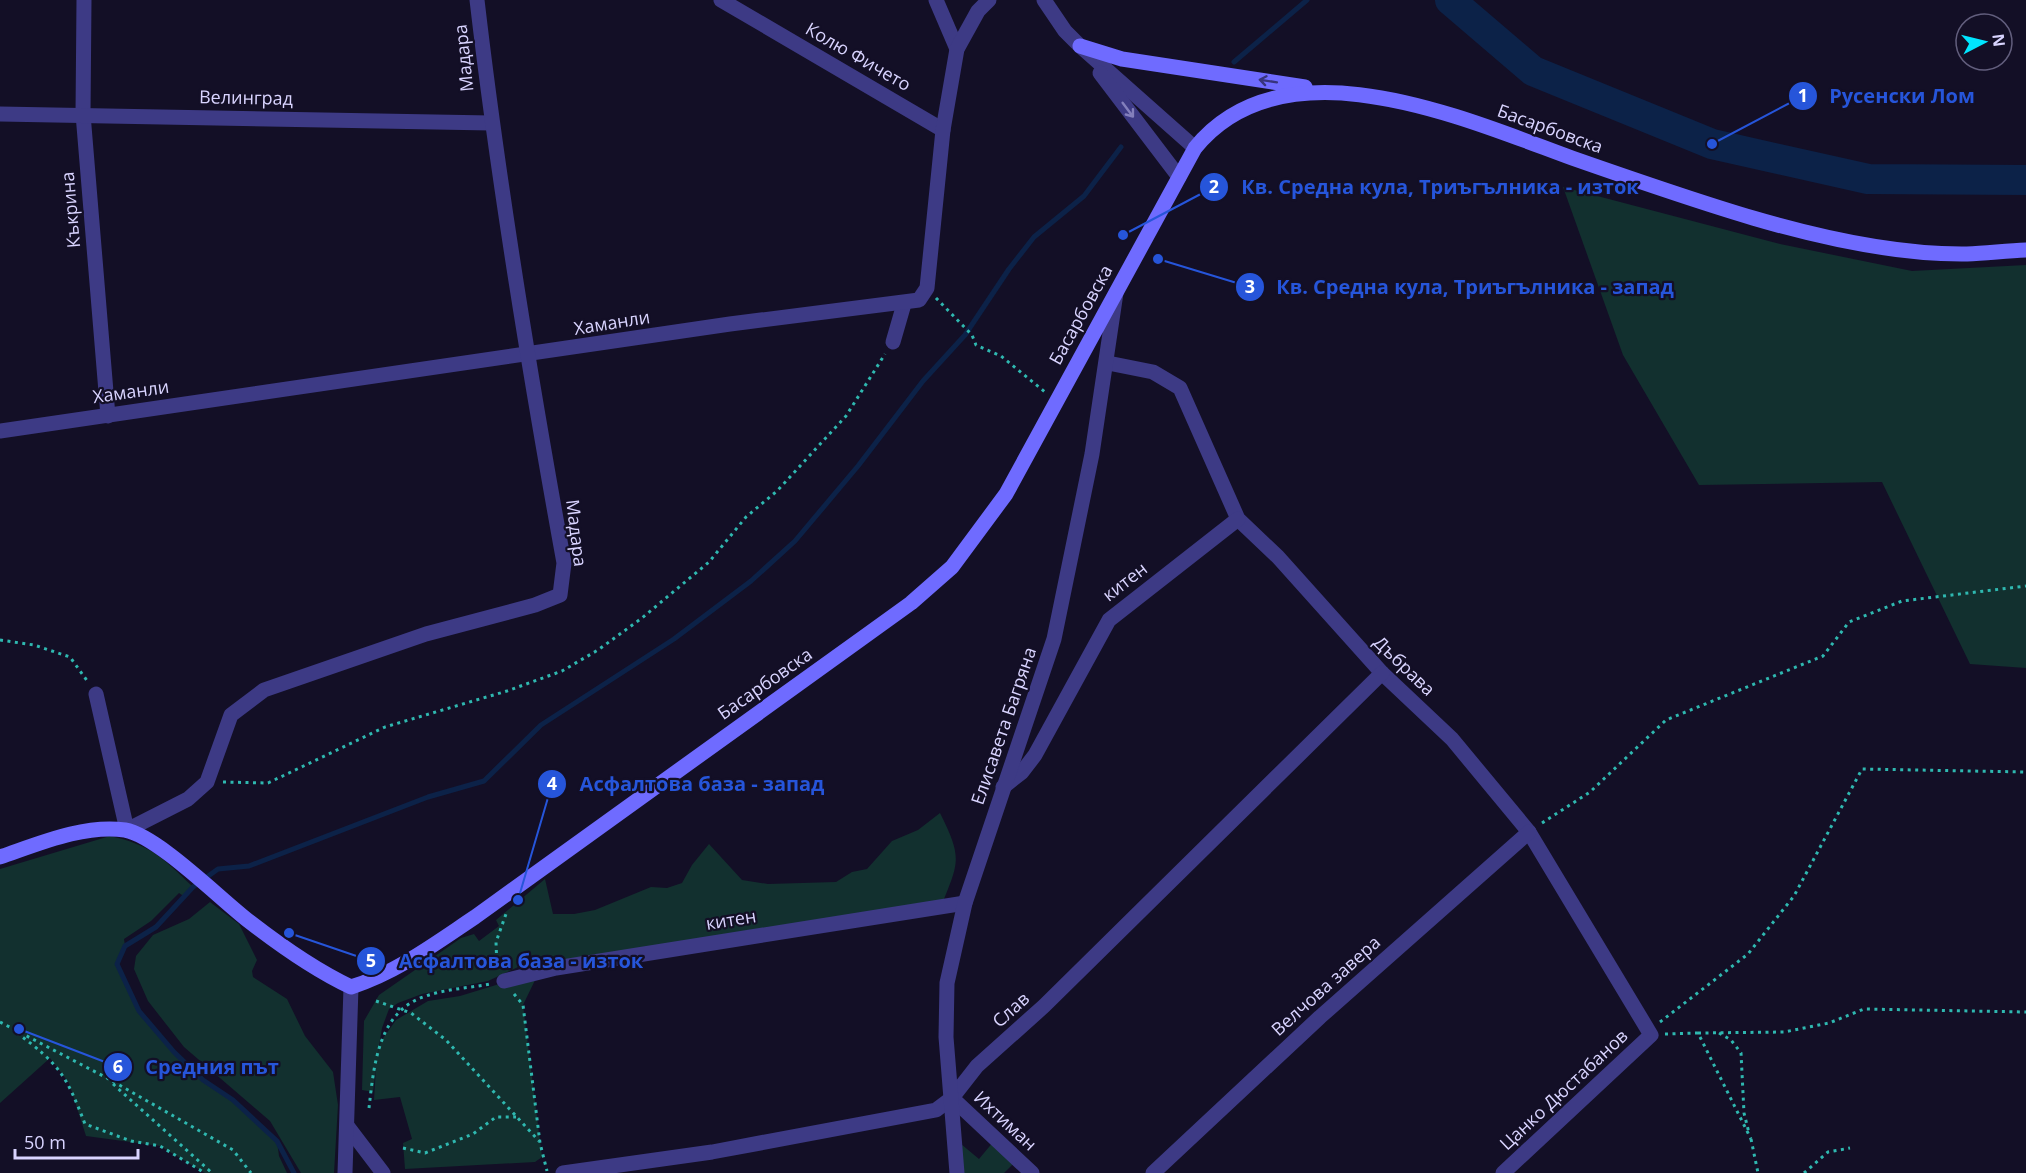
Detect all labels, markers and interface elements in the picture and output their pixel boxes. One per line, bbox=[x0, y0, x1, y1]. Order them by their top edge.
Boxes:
north arrow bbox=[1954, 12, 2014, 72]
street label: Колю Фичето bbox=[801, 16, 916, 96]
street label: Мадара bbox=[448, 23, 478, 93]
text: N bbox=[1987, 32, 2011, 48]
one-way arrow bbox=[1259, 76, 1279, 87]
callout: Русенски Лом bbox=[1788, 77, 1987, 115]
text: Русенски Лом bbox=[1829, 82, 1975, 109]
text: 1 bbox=[1798, 83, 1808, 107]
street label: Велинград bbox=[199, 84, 293, 110]
street label: Басарбовска bbox=[1494, 98, 1606, 158]
one-way arrow bbox=[1121, 101, 1134, 117]
callout: Кв. Средна кула, Триъгълника - изток bbox=[1199, 168, 1650, 206]
street label: Къкрина bbox=[55, 171, 85, 249]
text: Кв. Средна кула, Триъгълника - изток bbox=[1241, 173, 1639, 200]
text: 2 bbox=[1209, 174, 1219, 198]
street label: Басарбовска bbox=[1043, 260, 1117, 369]
callout: Кв. Средна кула, Триъгълника - запад bbox=[1235, 268, 1686, 306]
text: Кв. Средна кула, Триъгълника - запад bbox=[1276, 273, 1674, 300]
text: 3 bbox=[1245, 274, 1255, 298]
street label: Хаманли bbox=[572, 304, 652, 340]
street label: Хаманли bbox=[91, 374, 171, 408]
street label: Мадара bbox=[561, 498, 593, 568]
street label: китен bbox=[1097, 556, 1152, 606]
street label: Дъбрава bbox=[1369, 630, 1441, 701]
street label: Басарбовска bbox=[712, 642, 817, 725]
street label: Елисавета Багряна bbox=[965, 644, 1041, 808]
callout: Асфалтова база - запад bbox=[537, 765, 836, 803]
text: Асфалтова база - запад bbox=[580, 770, 824, 797]
text: 4 bbox=[547, 771, 557, 795]
street label: китен bbox=[704, 903, 758, 935]
street label: Велчова завера bbox=[1266, 930, 1385, 1041]
callout: Асфалтова база - изток bbox=[356, 942, 655, 980]
text: Асфалтова база - изток bbox=[399, 947, 644, 974]
text: 5 bbox=[366, 948, 376, 972]
street label: Слав bbox=[987, 986, 1034, 1032]
street label: Цанко Дюстабанов bbox=[1494, 1024, 1633, 1155]
callout: Средния път bbox=[103, 1048, 291, 1086]
text: Средния път bbox=[145, 1053, 279, 1080]
text: 6 bbox=[113, 1054, 123, 1078]
street label: Ихтиман bbox=[969, 1085, 1042, 1156]
scale bar bbox=[15, 1122, 138, 1160]
text: 50 m bbox=[24, 1130, 66, 1154]

